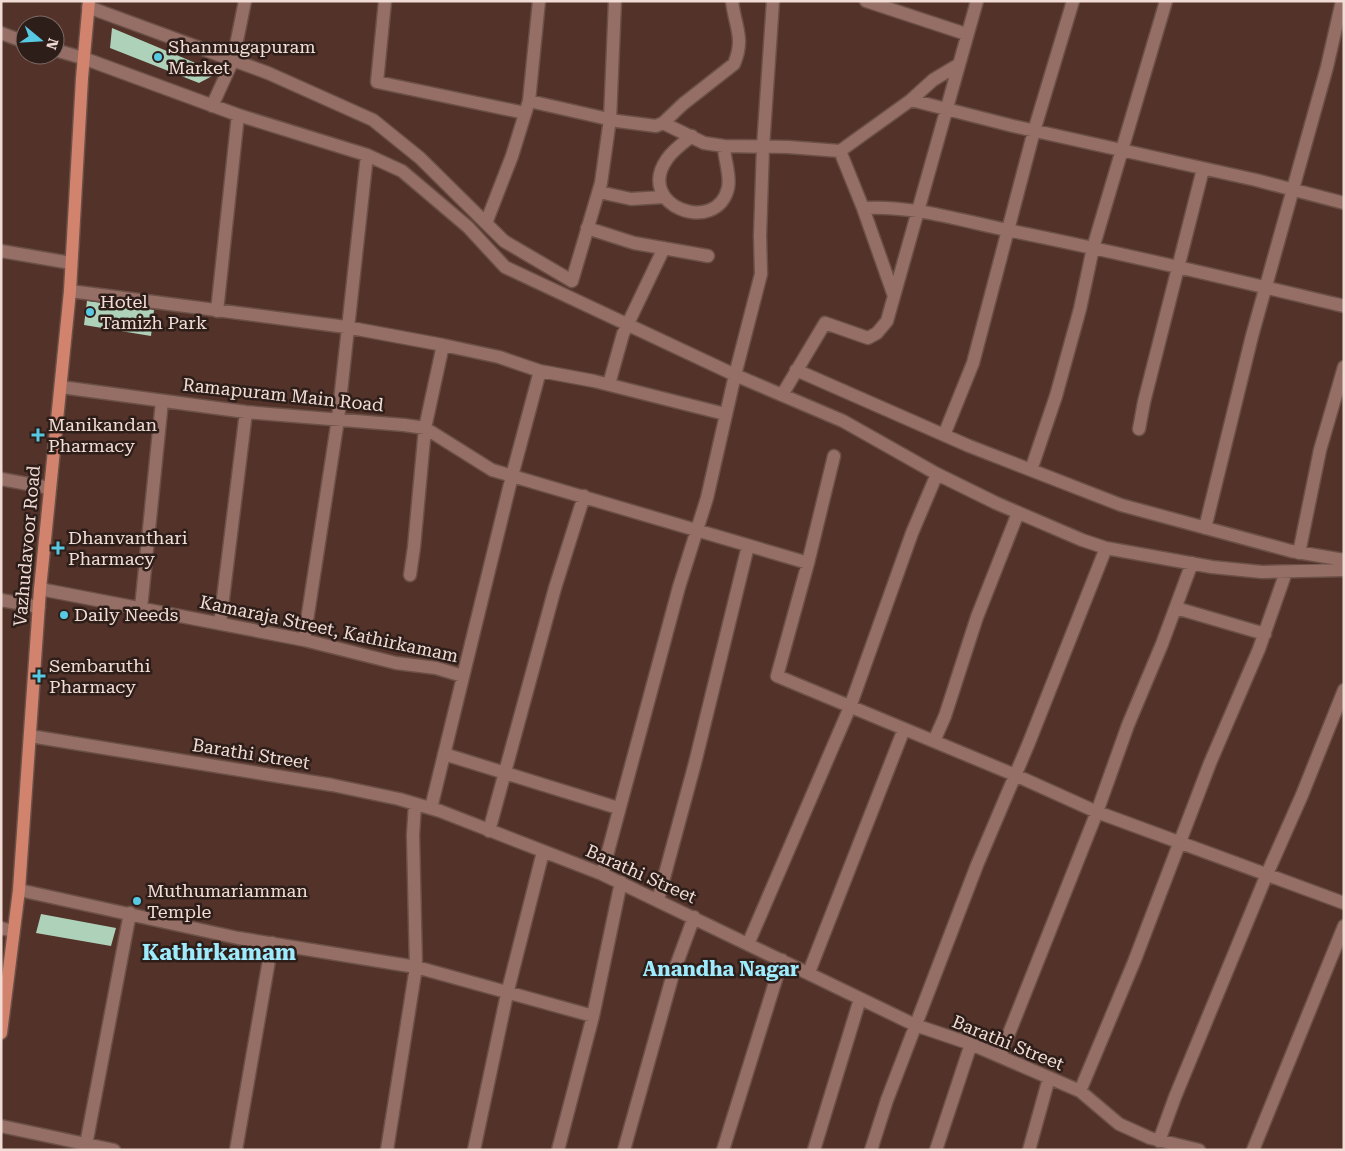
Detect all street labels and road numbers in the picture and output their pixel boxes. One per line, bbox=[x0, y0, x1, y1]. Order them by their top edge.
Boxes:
street label: Ramapuram Main Road bbox=[181, 373, 385, 416]
street label: Vazhudavoor Road bbox=[9, 464, 44, 627]
street label: Kamaraja Street, Kathirkamam bbox=[198, 591, 460, 666]
street label: Barathi Street bbox=[191, 734, 312, 773]
street label: Barathi Street bbox=[583, 840, 700, 907]
street label: Barathi Street bbox=[949, 1011, 1067, 1075]

